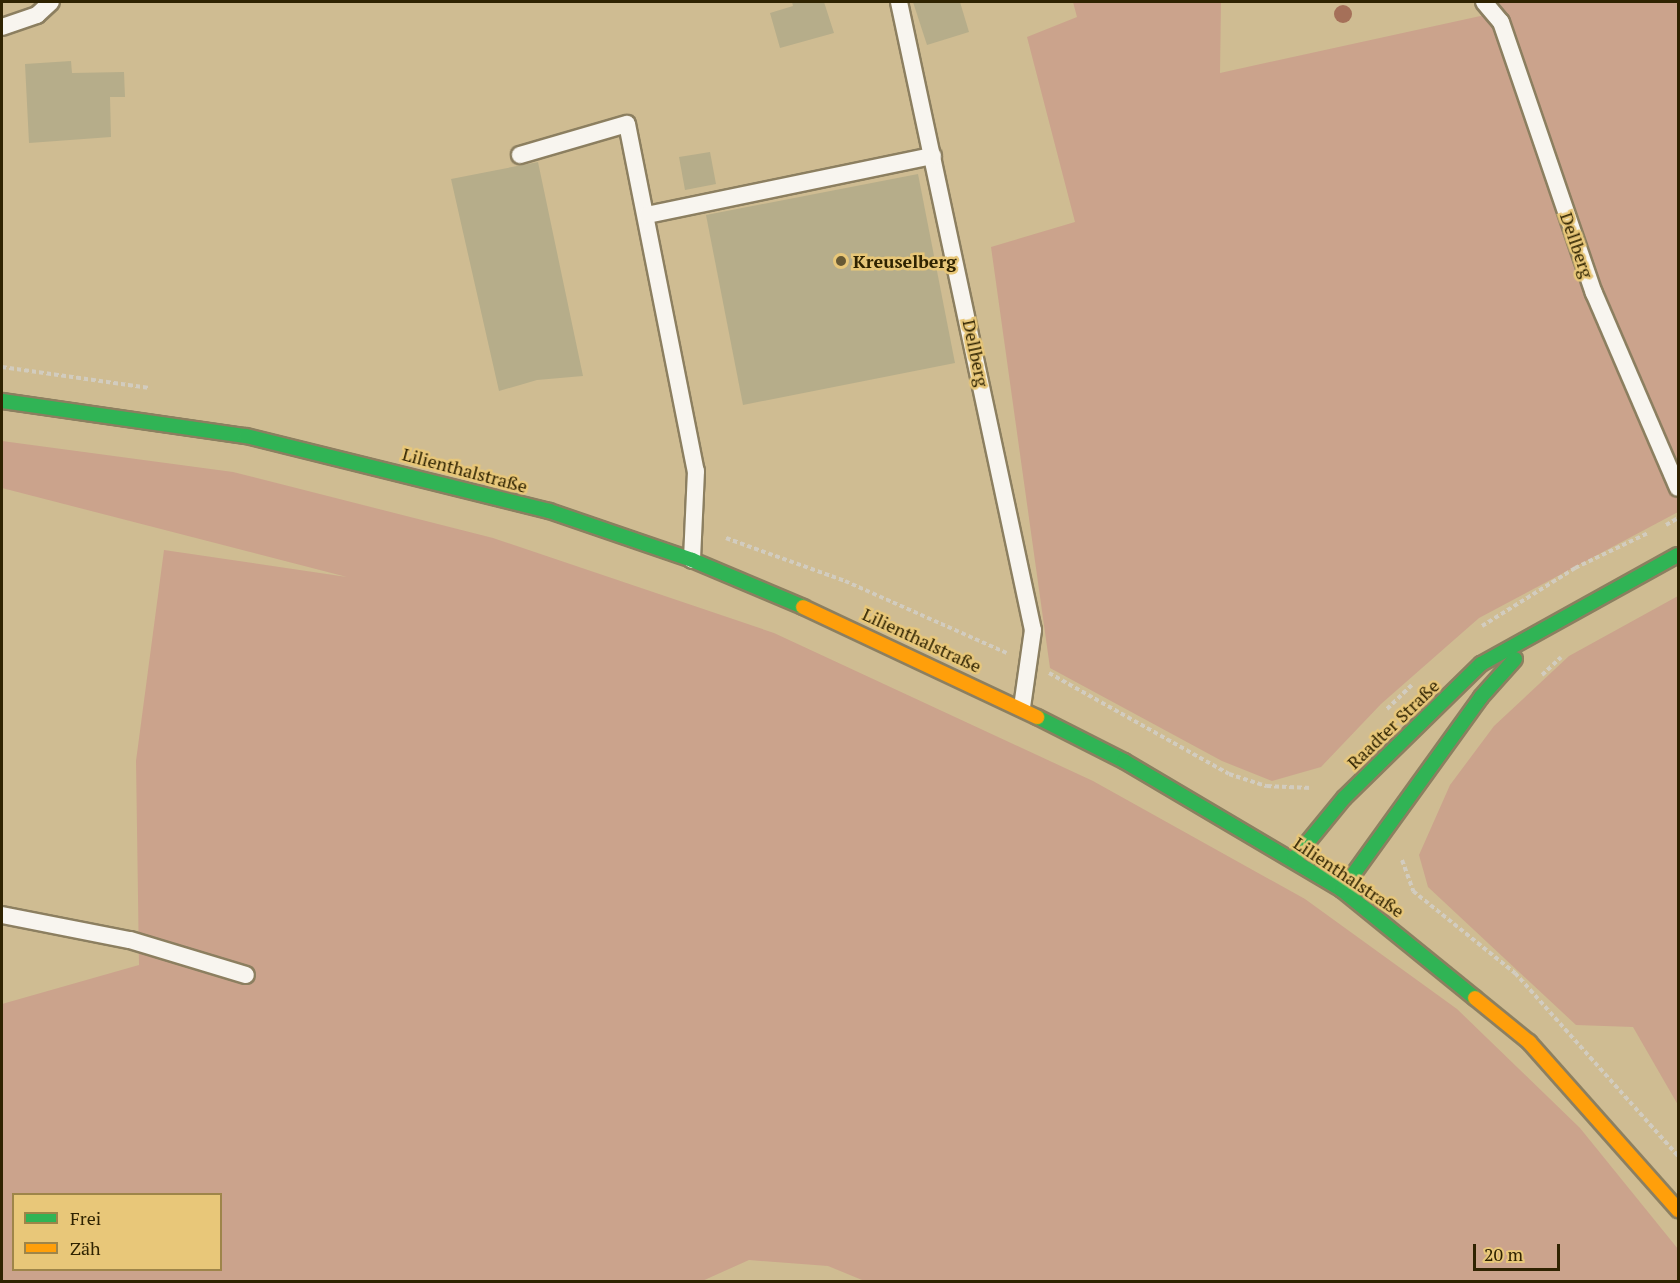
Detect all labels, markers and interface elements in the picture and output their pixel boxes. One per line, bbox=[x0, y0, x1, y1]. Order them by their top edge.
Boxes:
street label: Dellberg bbox=[1556, 209, 1598, 281]
place label: Kreuselberg bbox=[853, 250, 956, 272]
marker: Kreuselberg bbox=[834, 254, 848, 268]
street label: Dellberg bbox=[958, 318, 994, 388]
street label: Lilienthalstraße bbox=[400, 443, 530, 497]
street label: Lilienthalstraße bbox=[859, 603, 985, 677]
street label: Raadter Straße bbox=[1343, 675, 1443, 773]
street label: Lilienthalstraße bbox=[1290, 832, 1408, 922]
legend bbox=[12, 1193, 222, 1271]
text: Frei bbox=[70, 1206, 101, 1230]
scale bar bbox=[1476, 1232, 1563, 1270]
text: Zäh bbox=[70, 1236, 101, 1260]
text: 20 m bbox=[1484, 1242, 1523, 1266]

